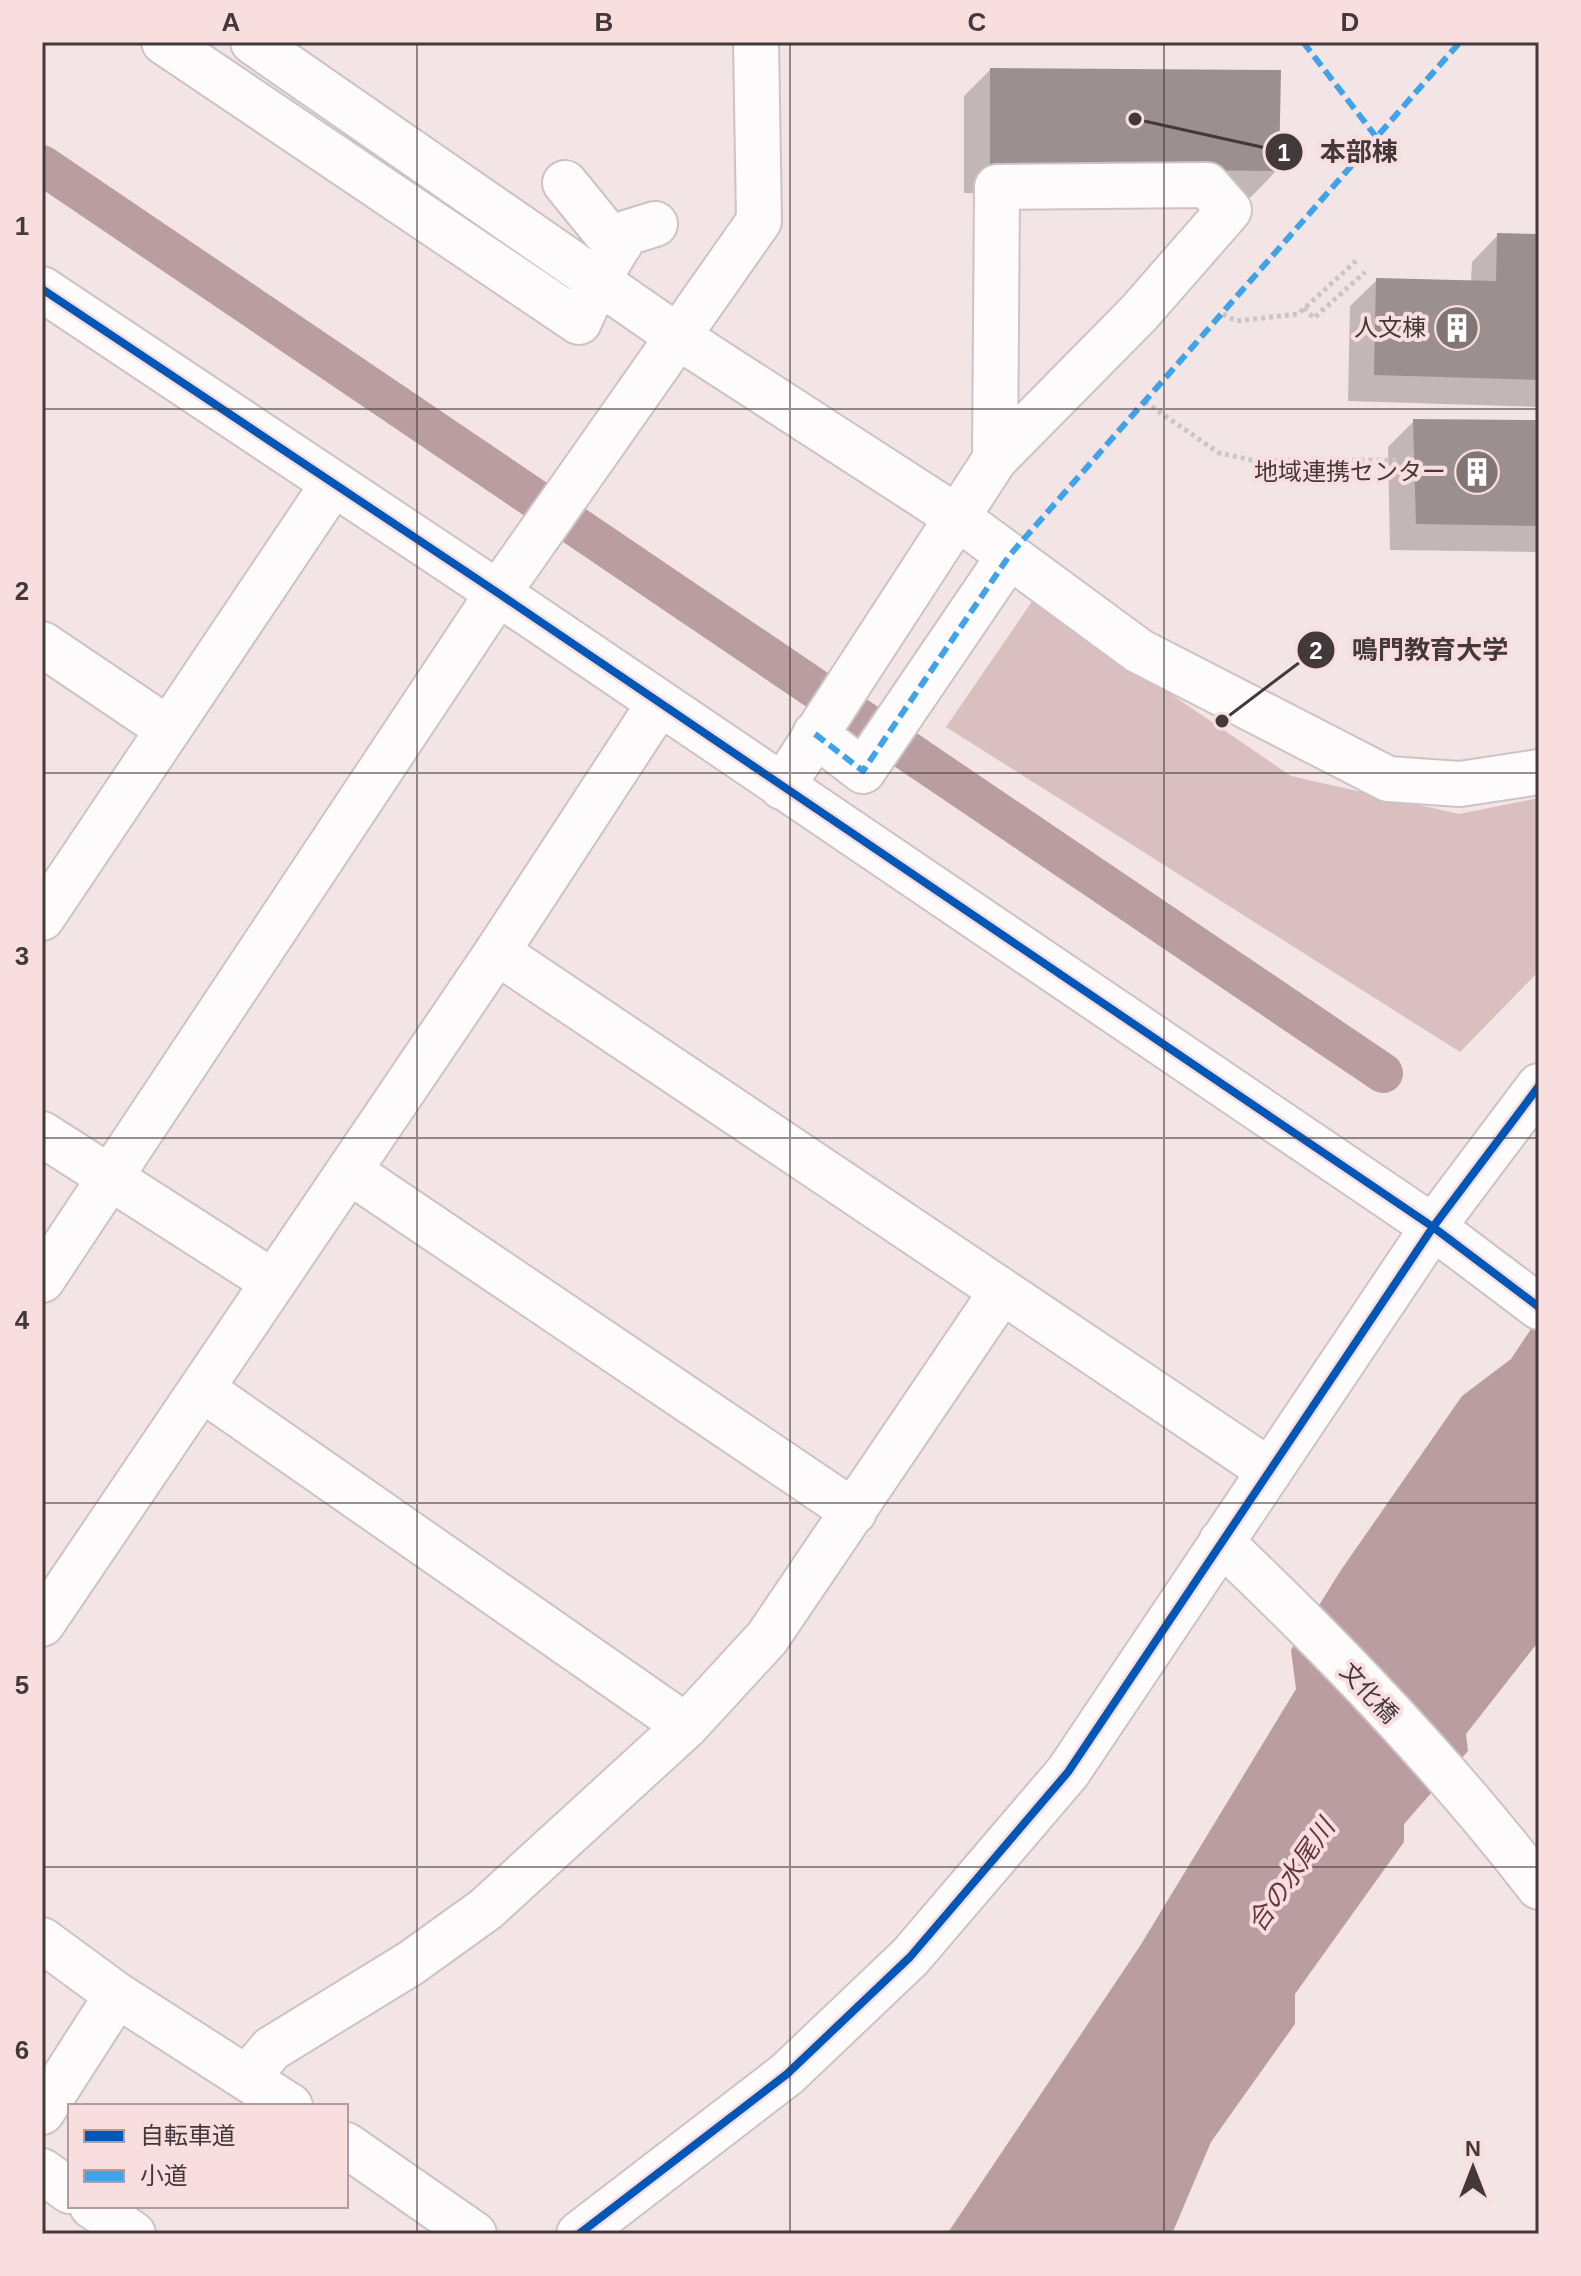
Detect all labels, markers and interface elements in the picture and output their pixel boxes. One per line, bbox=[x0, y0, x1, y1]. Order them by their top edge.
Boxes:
text: A bbox=[222, 7, 241, 37]
text: B bbox=[595, 7, 613, 37]
text: C bbox=[968, 7, 987, 37]
text: D bbox=[1341, 7, 1359, 37]
callout: 本部棟 bbox=[1264, 127, 1414, 177]
text: 本部棟 bbox=[1320, 137, 1398, 167]
text: 1 bbox=[1277, 139, 1291, 166]
text: 1 bbox=[15, 211, 29, 241]
building icon: 人文棟 bbox=[1433, 304, 1481, 352]
place label: 人文棟 bbox=[1354, 314, 1426, 341]
building icon: 地域連携センター bbox=[1453, 448, 1501, 496]
place label: 地域連携センター bbox=[1254, 458, 1446, 485]
text: 2 bbox=[15, 576, 29, 606]
callout: 鳴門教育大学 bbox=[1296, 625, 1524, 675]
text: 鳴門教育大学 bbox=[1352, 635, 1508, 665]
text: 2 bbox=[1309, 637, 1323, 664]
text: 3 bbox=[15, 941, 29, 971]
text: 4 bbox=[15, 1305, 30, 1335]
street label: 文化橋 bbox=[1335, 1657, 1404, 1728]
text: 5 bbox=[15, 1670, 29, 1700]
water label: 合の水尾川 bbox=[1241, 1811, 1342, 1937]
text: 6 bbox=[15, 2035, 29, 2065]
legend bbox=[68, 2104, 348, 2208]
text: 自転車道 bbox=[140, 2122, 236, 2149]
north arrow bbox=[1433, 2128, 1513, 2208]
text: N bbox=[1465, 2136, 1481, 2161]
text: 小道 bbox=[140, 2162, 188, 2189]

